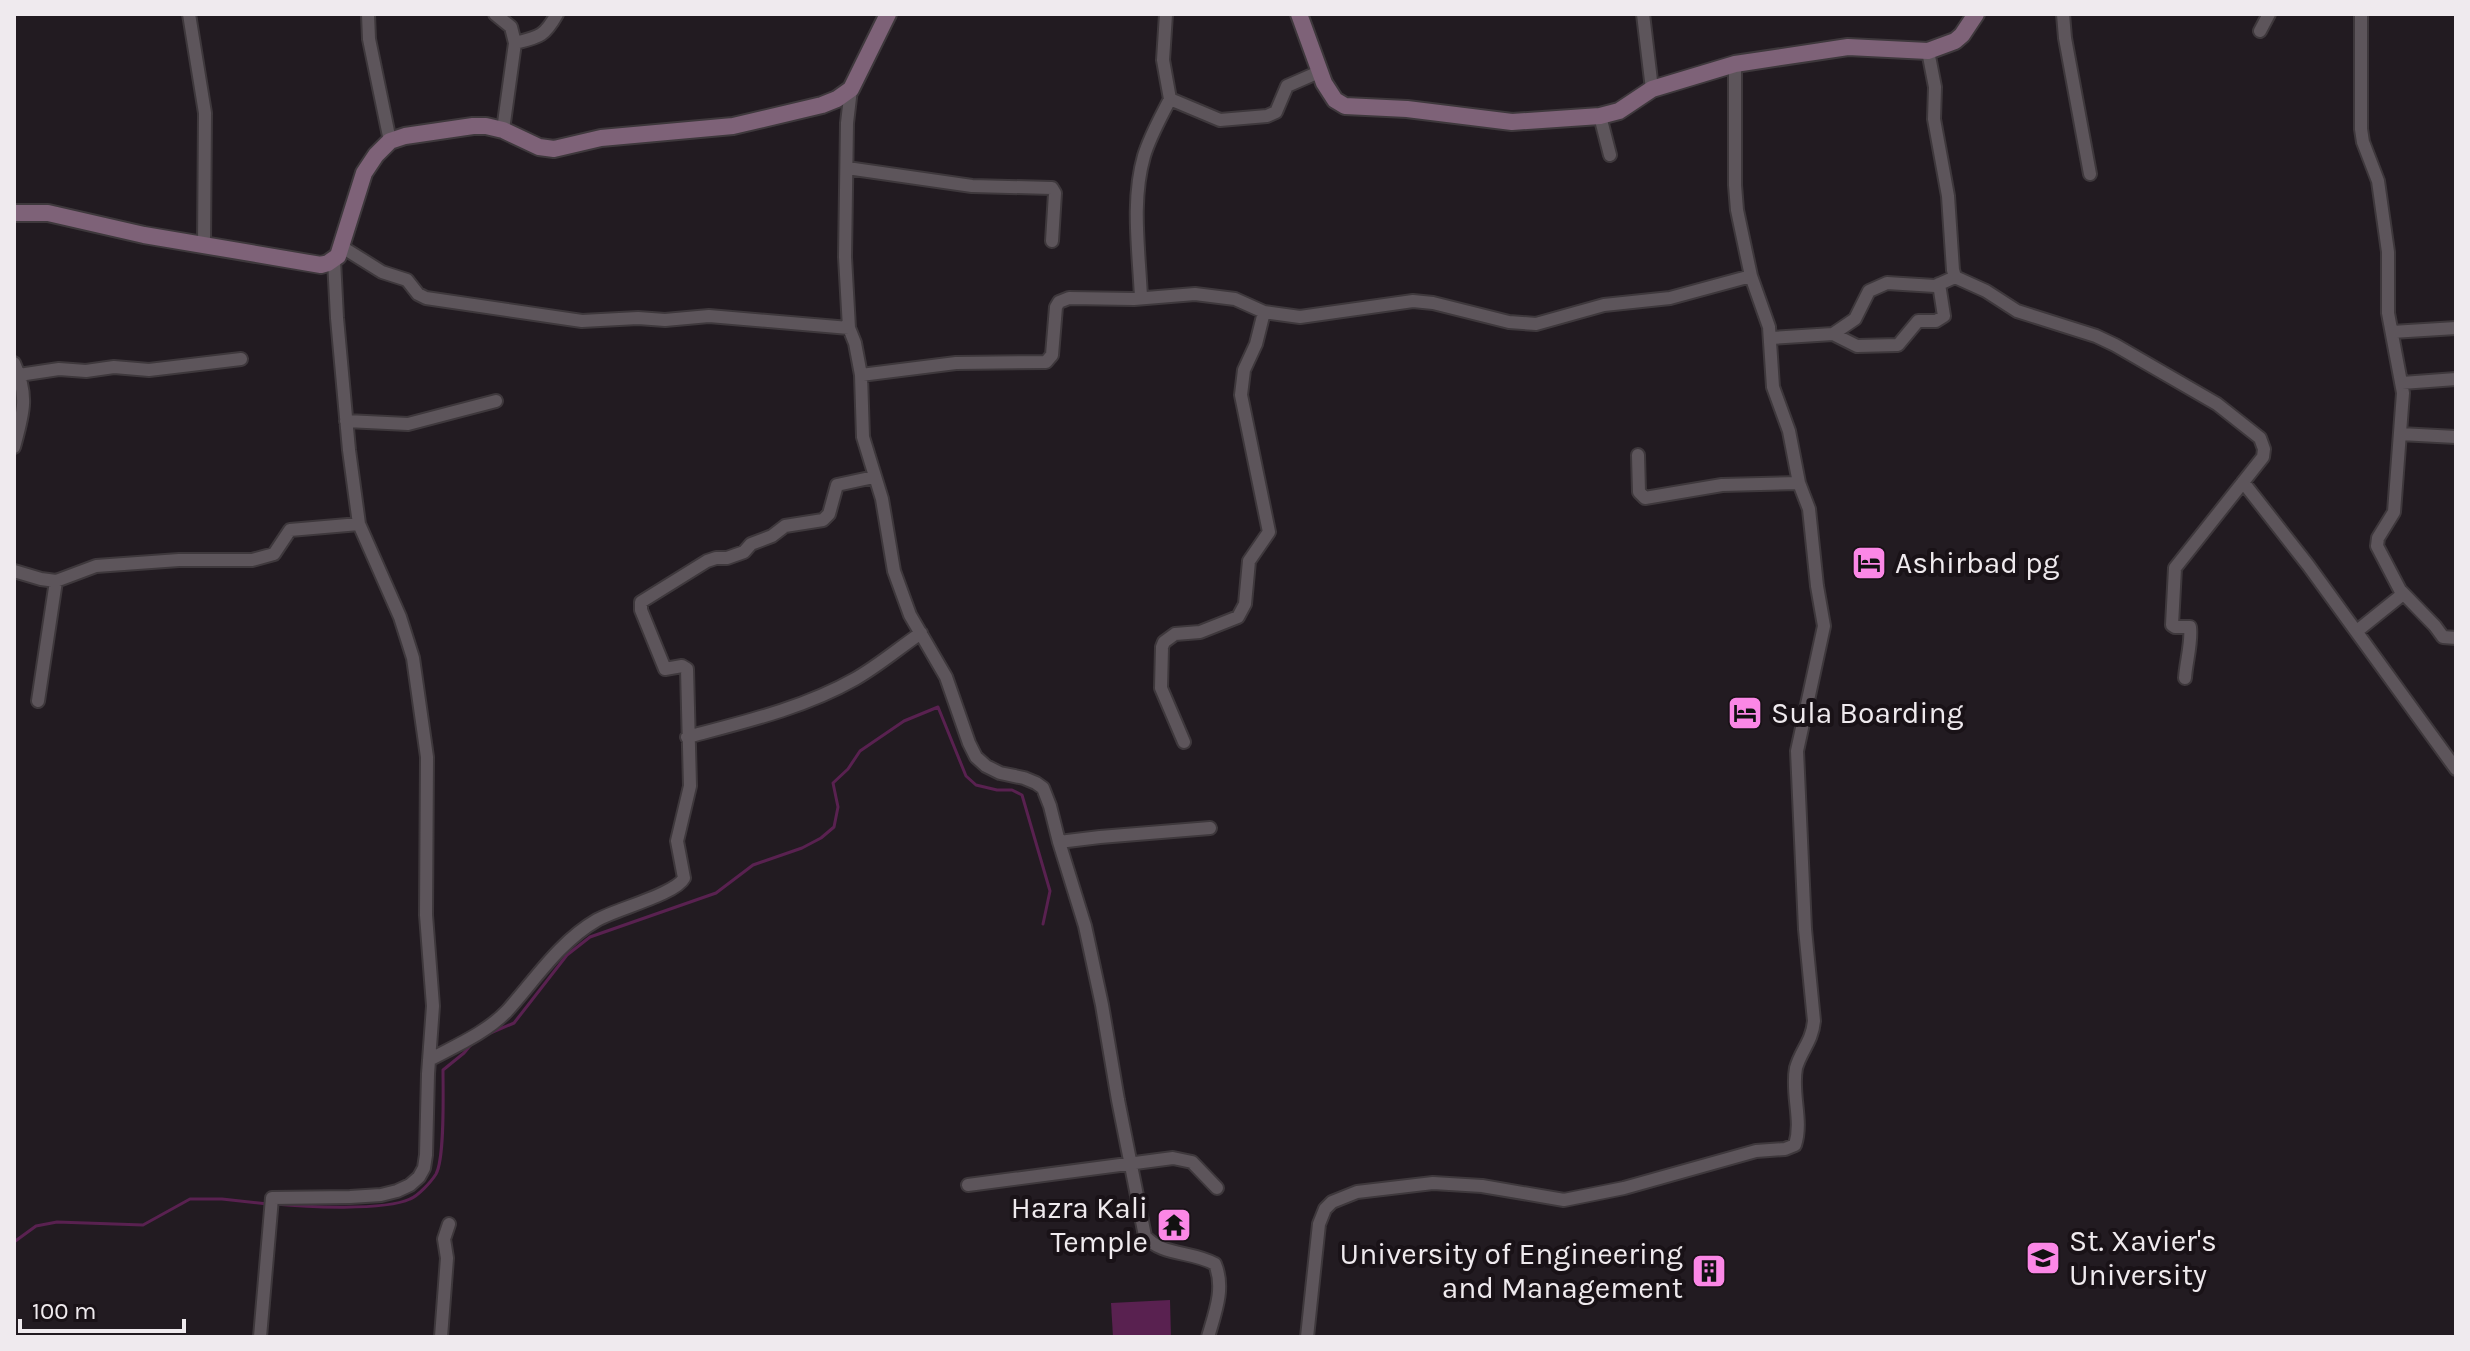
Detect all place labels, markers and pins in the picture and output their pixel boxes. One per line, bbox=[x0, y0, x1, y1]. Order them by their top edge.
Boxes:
hotel icon: Ashirbad pg bbox=[1850, 544, 1888, 582]
place label: Ashirbad pg bbox=[1895, 545, 2060, 581]
hotel icon: Sula Boarding bbox=[1726, 694, 1764, 732]
place label: Sula Boarding bbox=[1771, 695, 1964, 731]
place label: Hazra Kali Temple bbox=[1011, 1190, 1148, 1260]
temple icon: Hazra Kali Temple bbox=[1155, 1206, 1193, 1244]
place label: St. Xavier's University bbox=[2069, 1223, 2217, 1293]
place label: University of Engineering and Management bbox=[1340, 1236, 1683, 1306]
school or university icon: St. Xavier's University bbox=[2024, 1239, 2062, 1277]
building icon: University of Engineering and Management bbox=[1690, 1252, 1728, 1290]

